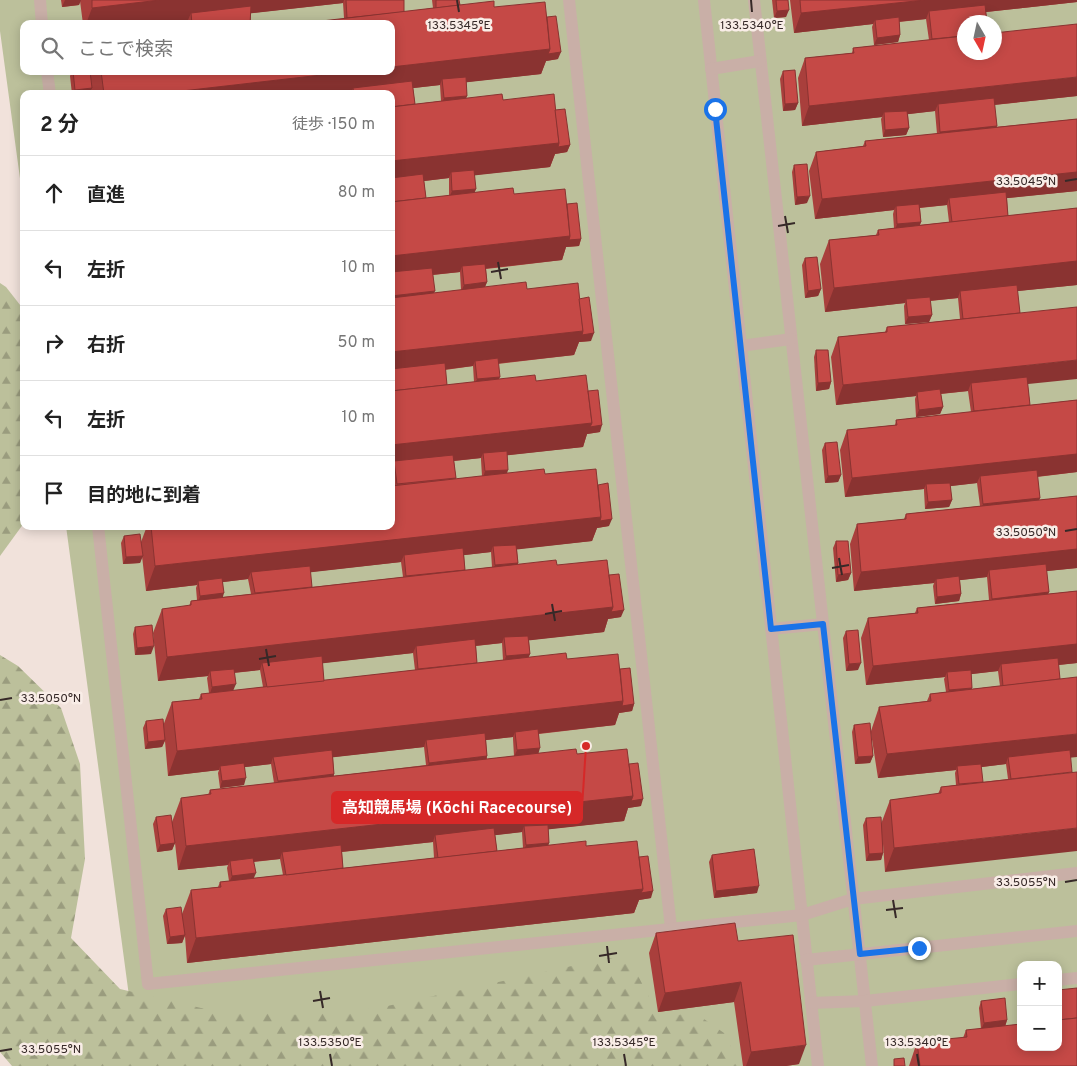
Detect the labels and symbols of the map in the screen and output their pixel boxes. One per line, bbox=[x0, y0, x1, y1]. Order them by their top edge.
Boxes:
north arrow bbox=[957, 15, 1002, 60]
text: 133.5345°E bbox=[427, 18, 491, 34]
text: 133.5340°E bbox=[720, 18, 784, 34]
route start bbox=[704, 98, 727, 121]
text: 33.5045°N bbox=[996, 174, 1056, 190]
text: 33.5050°N bbox=[996, 525, 1056, 541]
text: 33.5050°N bbox=[21, 691, 81, 707]
callout: 高知競馬場 (Kōchi Racecourse) bbox=[332, 792, 582, 823]
text: 高知競馬場 (Kōchi Racecourse) bbox=[342, 799, 572, 819]
text: 33.5055°N bbox=[996, 875, 1056, 891]
route end bbox=[908, 937, 931, 960]
text: 133.5350°E bbox=[298, 1035, 362, 1051]
text: 133.5345°E bbox=[592, 1035, 656, 1051]
text: 133.5340°E bbox=[885, 1035, 949, 1051]
text: 33.5055°N bbox=[21, 1042, 81, 1058]

